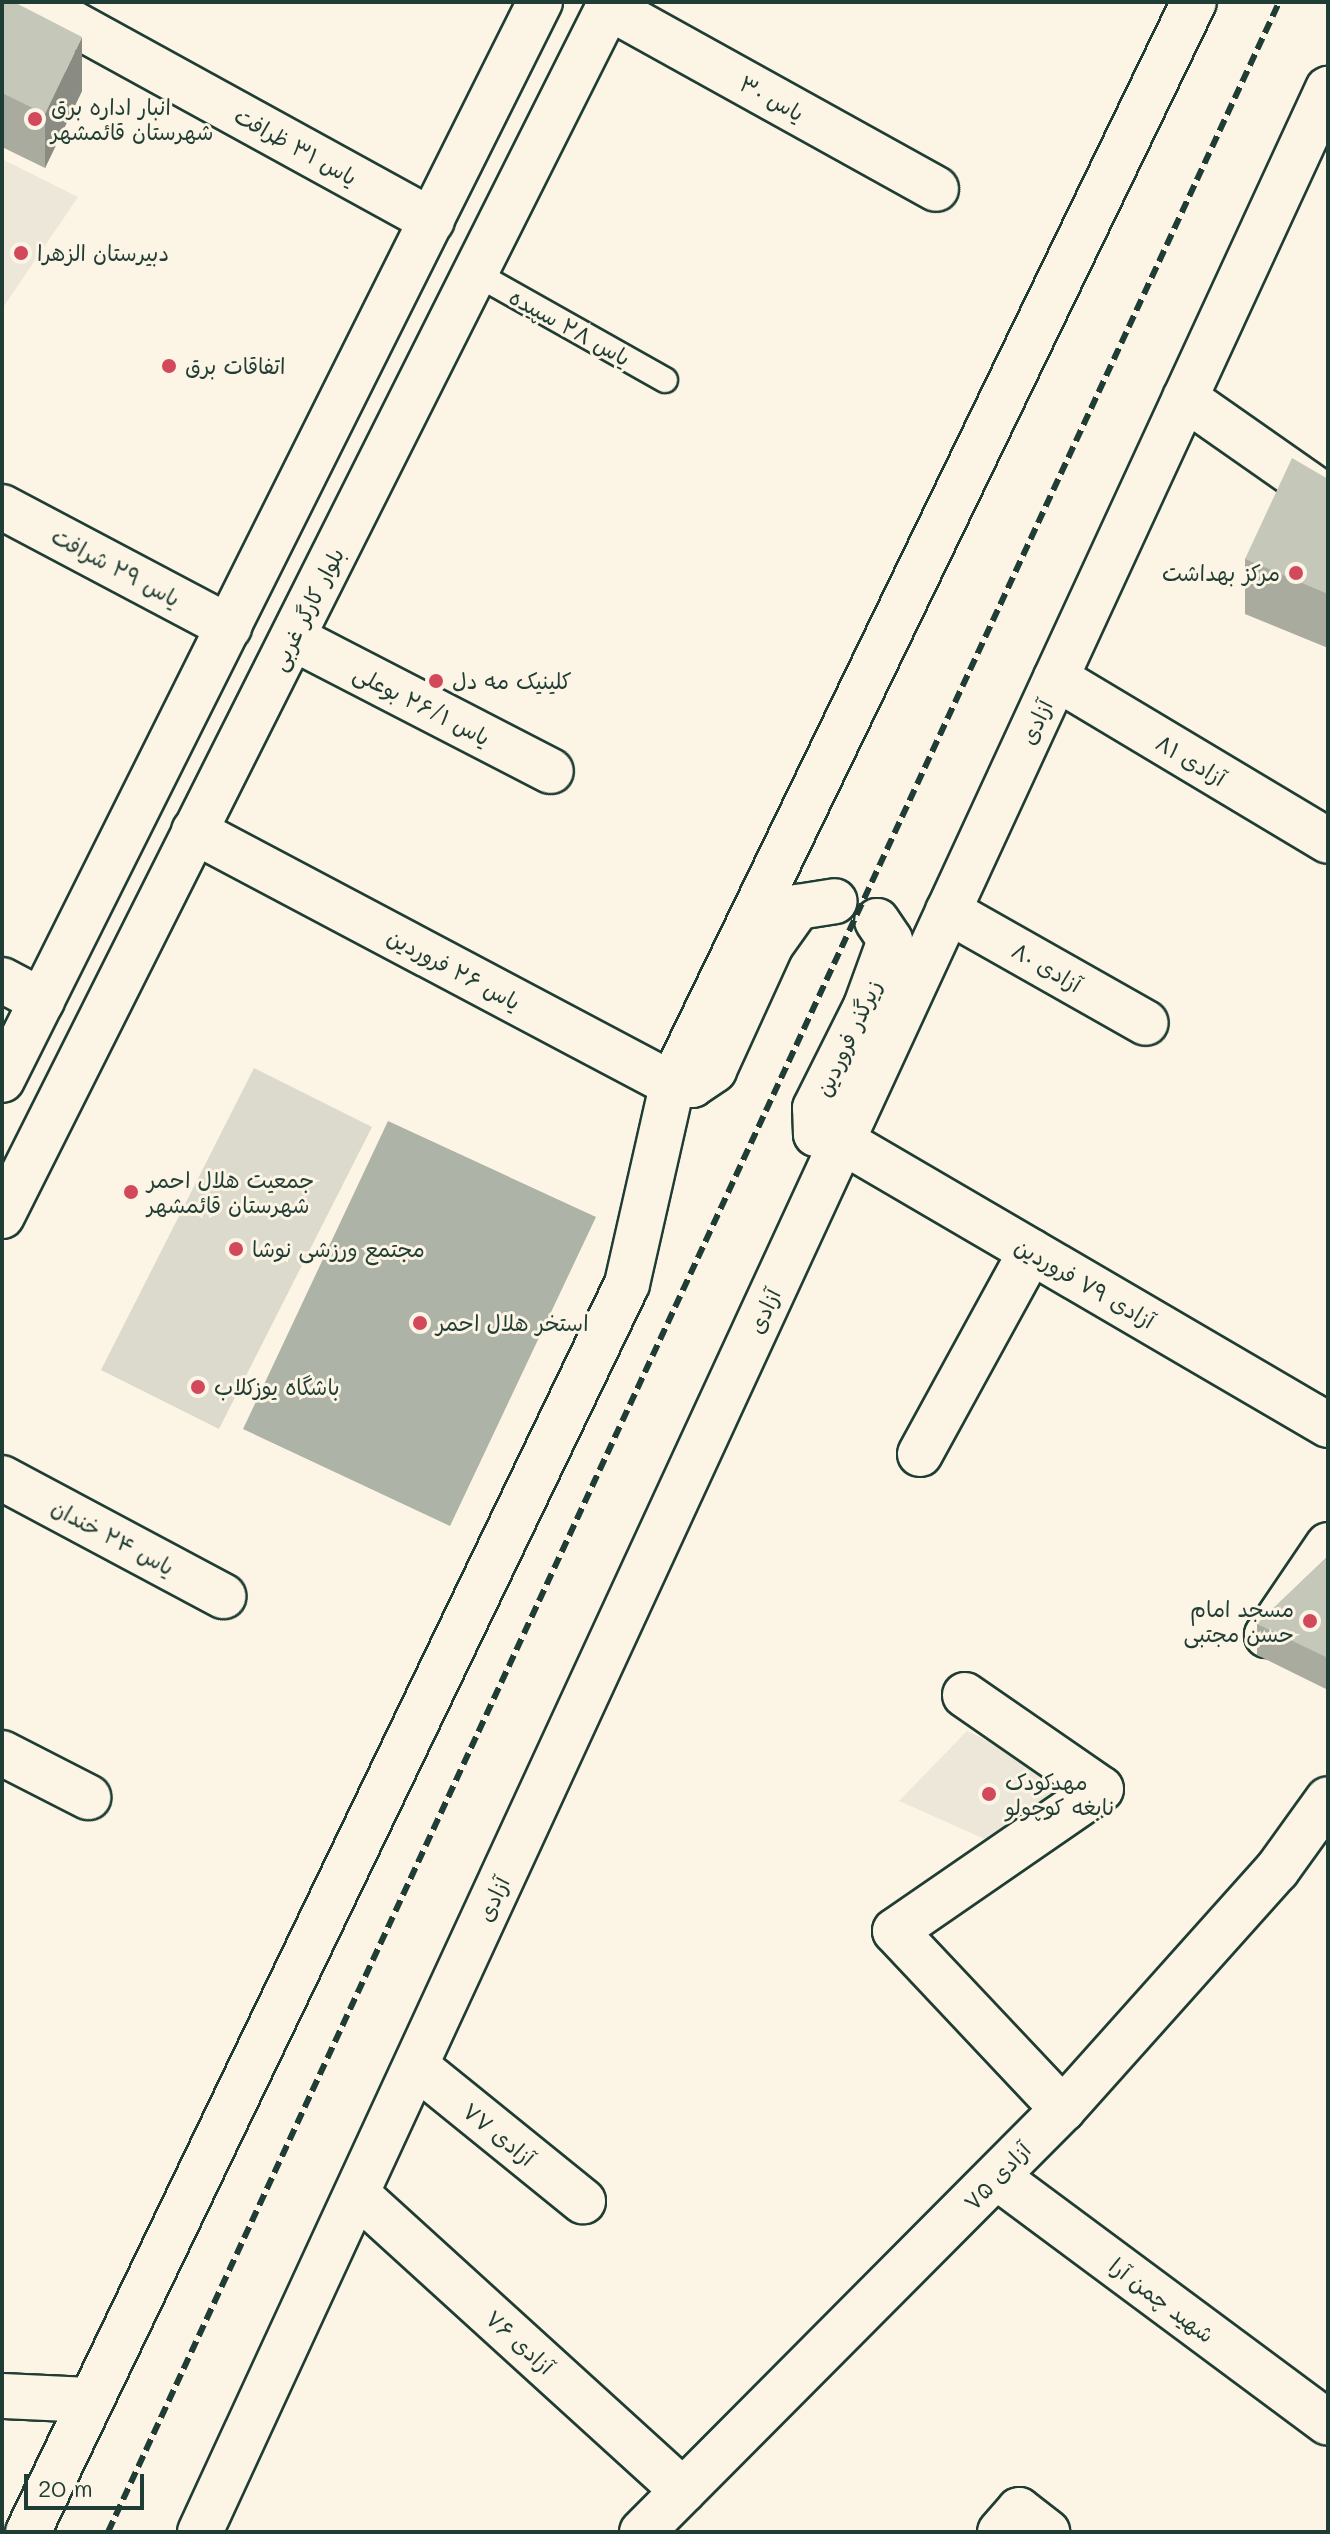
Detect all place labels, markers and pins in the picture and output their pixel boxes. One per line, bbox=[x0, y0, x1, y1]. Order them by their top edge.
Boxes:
place label: انبار اداره برق شهرستان قائمشهر bbox=[51, 93, 214, 144]
marker: انبار اداره برق شهرستان قائمشهر bbox=[26, 110, 44, 128]
place label: دبیرستان الزهرا bbox=[37, 240, 169, 266]
marker: دبیرستان الزهرا bbox=[12, 244, 30, 262]
place label: اتفاقات برق bbox=[185, 353, 285, 379]
marker: اتفاقات برق bbox=[160, 357, 178, 375]
place label: مرکز بهداشت bbox=[1162, 560, 1280, 586]
marker: مرکز بهداشت bbox=[1287, 564, 1305, 582]
place label: کلینیک مه دل bbox=[452, 668, 572, 694]
marker: کلینیک مه دل bbox=[427, 672, 445, 690]
place label: جمعیت هلال احمر شهرستان قائمشهر bbox=[147, 1166, 314, 1218]
marker: جمعیت هلال احمر شهرستان قائمشهر bbox=[122, 1183, 140, 1201]
place label: مجتمع ورزشی نوشا bbox=[252, 1236, 425, 1262]
marker: مجتمع ورزشی نوشا bbox=[227, 1240, 245, 1258]
place label: استخر هلال احمر bbox=[436, 1310, 589, 1336]
marker: استخر هلال احمر bbox=[411, 1314, 429, 1332]
place label: باشگاه یوزکلاب bbox=[214, 1374, 340, 1400]
marker: باشگاه یوزکلاب bbox=[189, 1378, 207, 1396]
place label: مسجد امام حسن مجتبی bbox=[1183, 1595, 1294, 1646]
marker: مسجد امام حسن مجتبی bbox=[1301, 1612, 1319, 1630]
place label: مهدکودک نابغه کوچولو bbox=[1005, 1768, 1114, 1820]
marker: مهدکودک نابغه کوچولو bbox=[980, 1785, 998, 1803]

